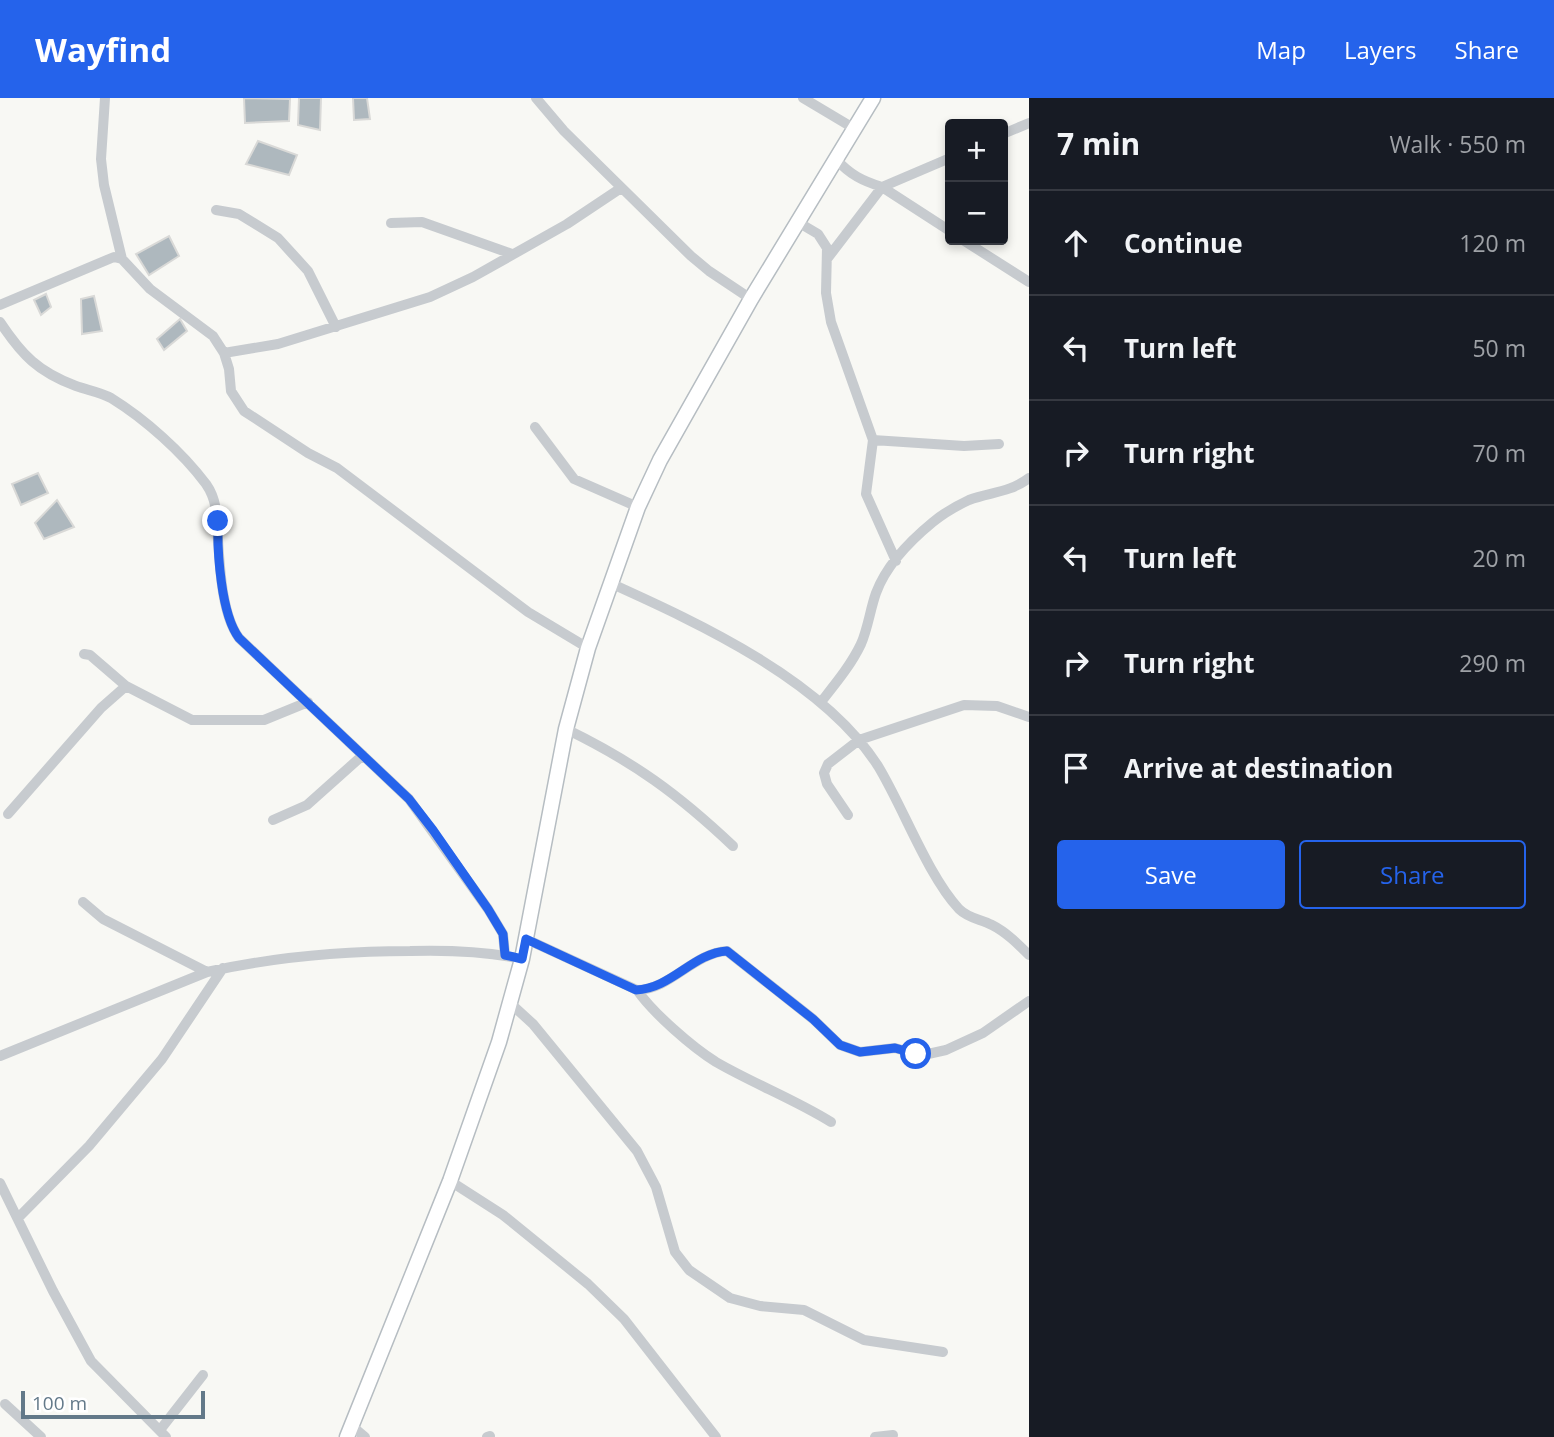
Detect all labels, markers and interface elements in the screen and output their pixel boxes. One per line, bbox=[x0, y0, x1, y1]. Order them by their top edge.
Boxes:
text: Wayfind bbox=[35, 27, 171, 72]
text: Map bbox=[1256, 33, 1306, 66]
text: Layers bbox=[1344, 33, 1417, 66]
text: Share bbox=[1455, 33, 1519, 66]
map controls bbox=[945, 119, 1008, 245]
button: + bbox=[945, 119, 1008, 182]
text: 7 min bbox=[1057, 123, 1140, 164]
text: Walk · 550 m bbox=[1389, 128, 1526, 160]
button: − bbox=[945, 182, 1008, 245]
icon: ahead bbox=[1057, 224, 1095, 262]
text: Continue bbox=[1124, 225, 1243, 261]
text: 120 m bbox=[1459, 227, 1526, 259]
icon: left bbox=[1057, 329, 1095, 367]
text: Turn left bbox=[1124, 330, 1236, 366]
text: 50 m bbox=[1472, 332, 1526, 364]
icon: right bbox=[1057, 434, 1095, 472]
text: Turn right bbox=[1124, 435, 1255, 471]
text: 70 m bbox=[1472, 437, 1526, 469]
route end bbox=[202, 505, 233, 536]
icon: left bbox=[1057, 539, 1095, 577]
text: Turn left bbox=[1124, 540, 1236, 576]
text: 20 m bbox=[1472, 542, 1526, 574]
icon: right bbox=[1057, 644, 1095, 682]
text: Turn right bbox=[1124, 645, 1255, 681]
text: 290 m bbox=[1459, 647, 1526, 679]
icon: arrive bbox=[1057, 749, 1095, 787]
text: Arrive at destination bbox=[1124, 750, 1393, 786]
button: Save bbox=[1057, 840, 1285, 909]
button: Share bbox=[1299, 840, 1526, 909]
route start bbox=[900, 1038, 931, 1069]
scale bar bbox=[21, 1388, 205, 1420]
text: 100 m bbox=[32, 1390, 87, 1416]

